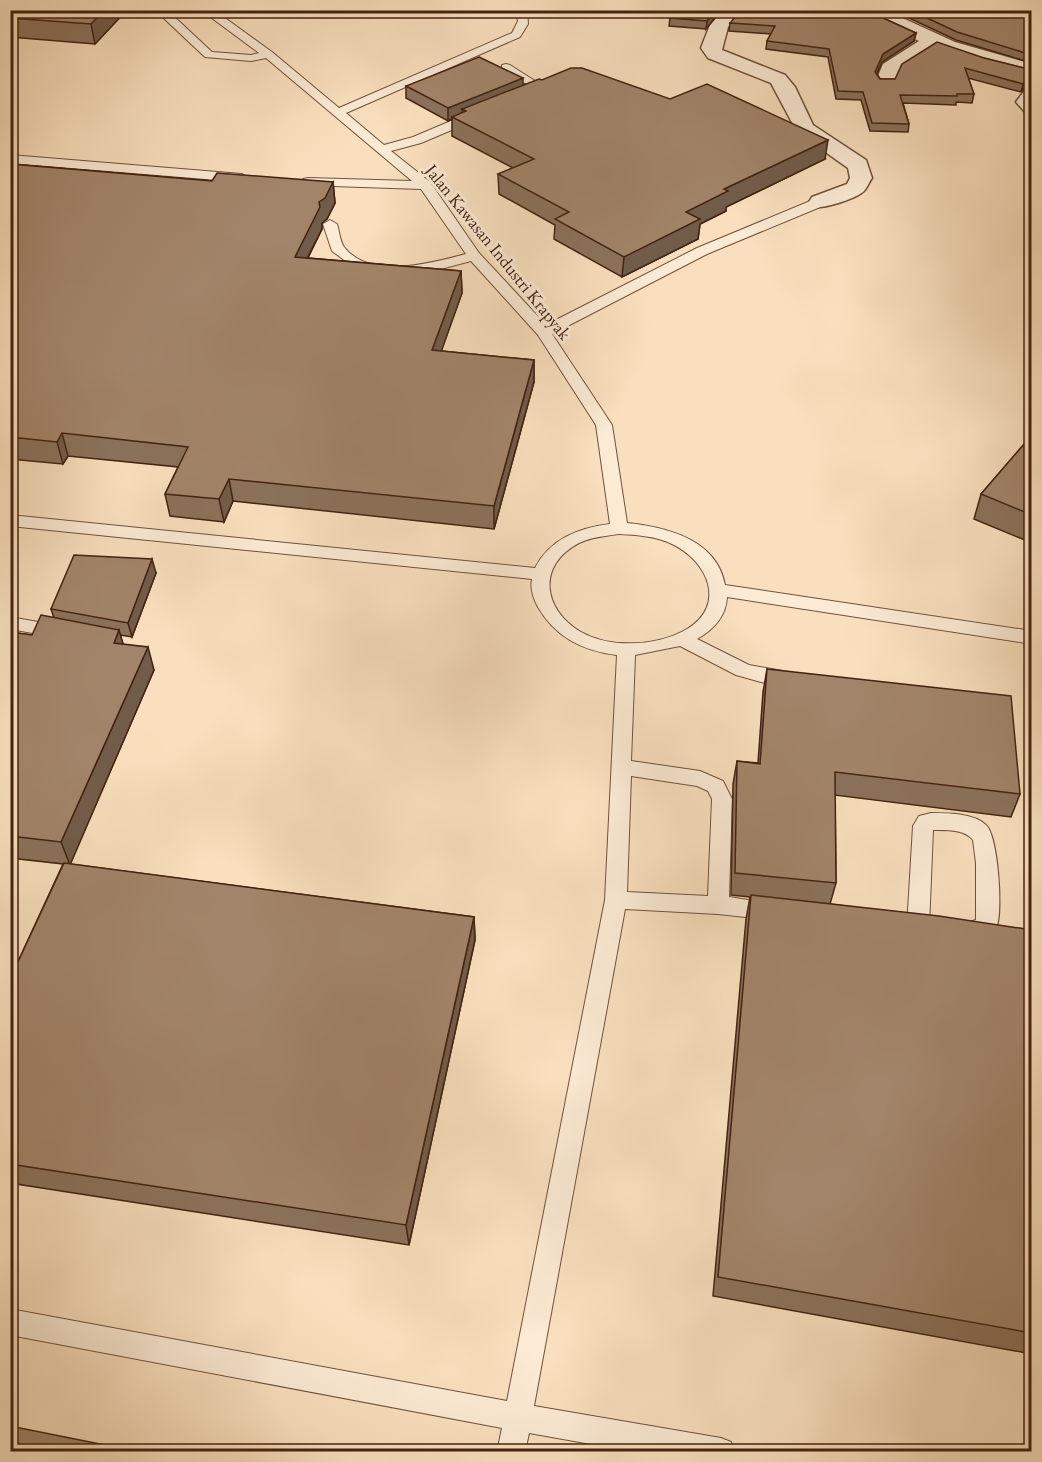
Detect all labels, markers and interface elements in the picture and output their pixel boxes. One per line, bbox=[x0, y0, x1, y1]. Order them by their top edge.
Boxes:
street label: Jalan Kawasan Industri Krapyak bbox=[419, 158, 577, 345]

